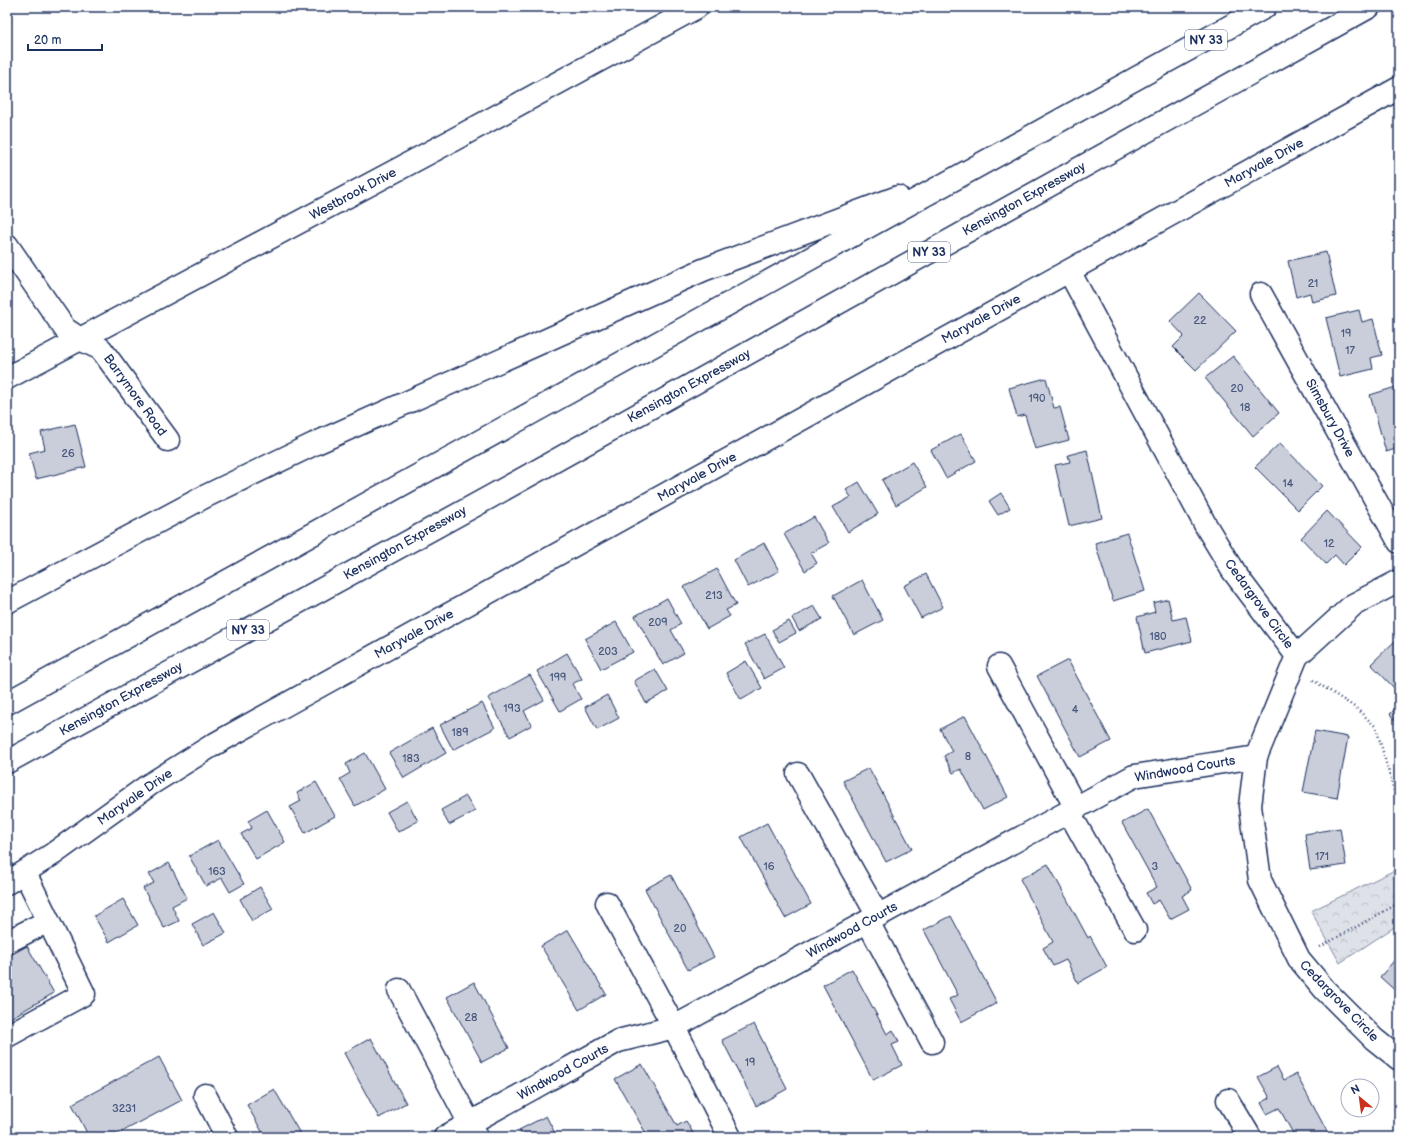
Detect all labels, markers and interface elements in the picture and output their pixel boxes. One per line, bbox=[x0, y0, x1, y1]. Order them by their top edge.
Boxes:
scale bar bbox=[28, 26, 102, 52]
road number: NY 33 bbox=[1185, 30, 1227, 50]
text: 20 m bbox=[34, 33, 61, 48]
street label: Maryvale Drive bbox=[1222, 135, 1307, 191]
street label: Kensington Expressway bbox=[960, 158, 1089, 240]
street label: Westbrook Drive bbox=[307, 164, 399, 224]
road number: NY 33 bbox=[908, 242, 950, 262]
house number: 21 bbox=[1308, 277, 1318, 290]
street label: Maryvale Drive bbox=[939, 291, 1024, 347]
house number: 22 bbox=[1194, 314, 1207, 327]
house number: 19 bbox=[1341, 327, 1351, 340]
house number: 17 bbox=[1345, 344, 1355, 357]
street label: Kensington Expressway bbox=[625, 345, 754, 427]
street label: Barrymore Road bbox=[100, 351, 170, 439]
street label: Simsbury Drive bbox=[1302, 376, 1358, 460]
house number: 20 bbox=[1231, 382, 1244, 395]
house number: 190 bbox=[1028, 392, 1046, 405]
house number: 18 bbox=[1240, 401, 1250, 414]
house number: 26 bbox=[61, 447, 75, 460]
street label: Maryvale Drive bbox=[655, 449, 740, 505]
house number: 14 bbox=[1283, 477, 1294, 490]
street label: Kensington Expressway bbox=[341, 502, 470, 584]
house number: 12 bbox=[1324, 537, 1335, 550]
street label: Cedargrove Circle bbox=[1221, 556, 1297, 652]
house number: 213 bbox=[705, 589, 723, 602]
street label: Maryvale Drive bbox=[372, 606, 457, 662]
house number: 209 bbox=[648, 616, 668, 629]
road number: NY 33 bbox=[227, 620, 269, 640]
house number: 180 bbox=[1149, 630, 1167, 643]
house number: 203 bbox=[598, 645, 618, 658]
street label: Kensington Expressway bbox=[57, 658, 186, 740]
house number: 199 bbox=[550, 671, 566, 684]
house number: 193 bbox=[503, 702, 521, 715]
house number: 4 bbox=[1072, 703, 1079, 716]
house number: 189 bbox=[451, 726, 469, 739]
house number: 8 bbox=[965, 750, 971, 763]
house number: 183 bbox=[402, 752, 420, 765]
street label: Windwood Courts bbox=[1133, 752, 1237, 786]
street label: Maryvale Drive bbox=[94, 765, 176, 829]
house number: 171 bbox=[1315, 850, 1329, 863]
house number: 16 bbox=[764, 860, 775, 873]
house number: 3 bbox=[1152, 860, 1159, 873]
house number: 163 bbox=[208, 865, 226, 878]
street label: Windwood Courts bbox=[804, 898, 901, 962]
house number: 20 bbox=[674, 922, 687, 935]
street label: Cedargrove Circle bbox=[1296, 957, 1382, 1045]
house number: 28 bbox=[465, 1011, 477, 1024]
street label: Windwood Courts bbox=[515, 1040, 612, 1104]
house number: 19 bbox=[745, 1056, 755, 1069]
north arrow bbox=[1340, 1078, 1380, 1118]
text: N bbox=[1349, 1082, 1362, 1097]
house number: 3231 bbox=[112, 1102, 136, 1115]

